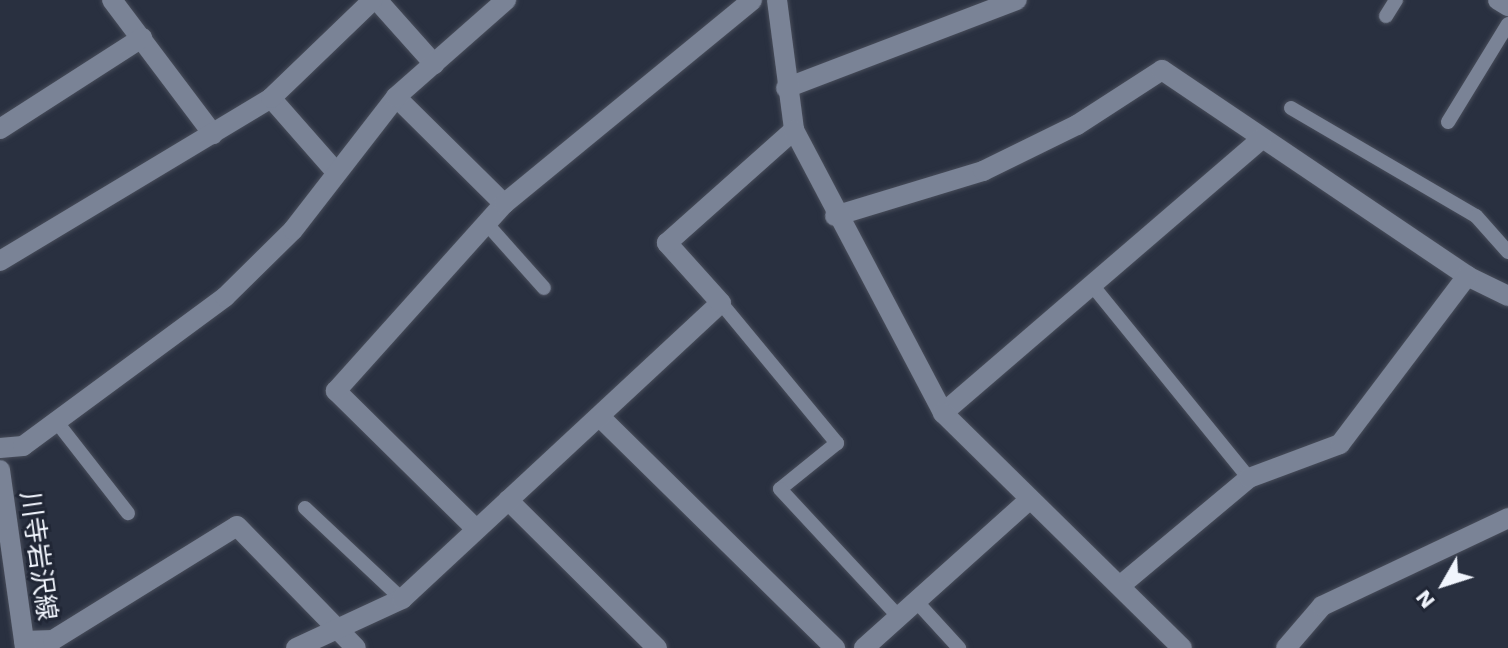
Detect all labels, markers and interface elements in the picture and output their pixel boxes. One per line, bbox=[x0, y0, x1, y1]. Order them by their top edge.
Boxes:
street label: 川寺岩沢線 bbox=[14, 489, 62, 623]
north arrow bbox=[1404, 544, 1484, 624]
text: N bbox=[1410, 585, 1440, 614]

